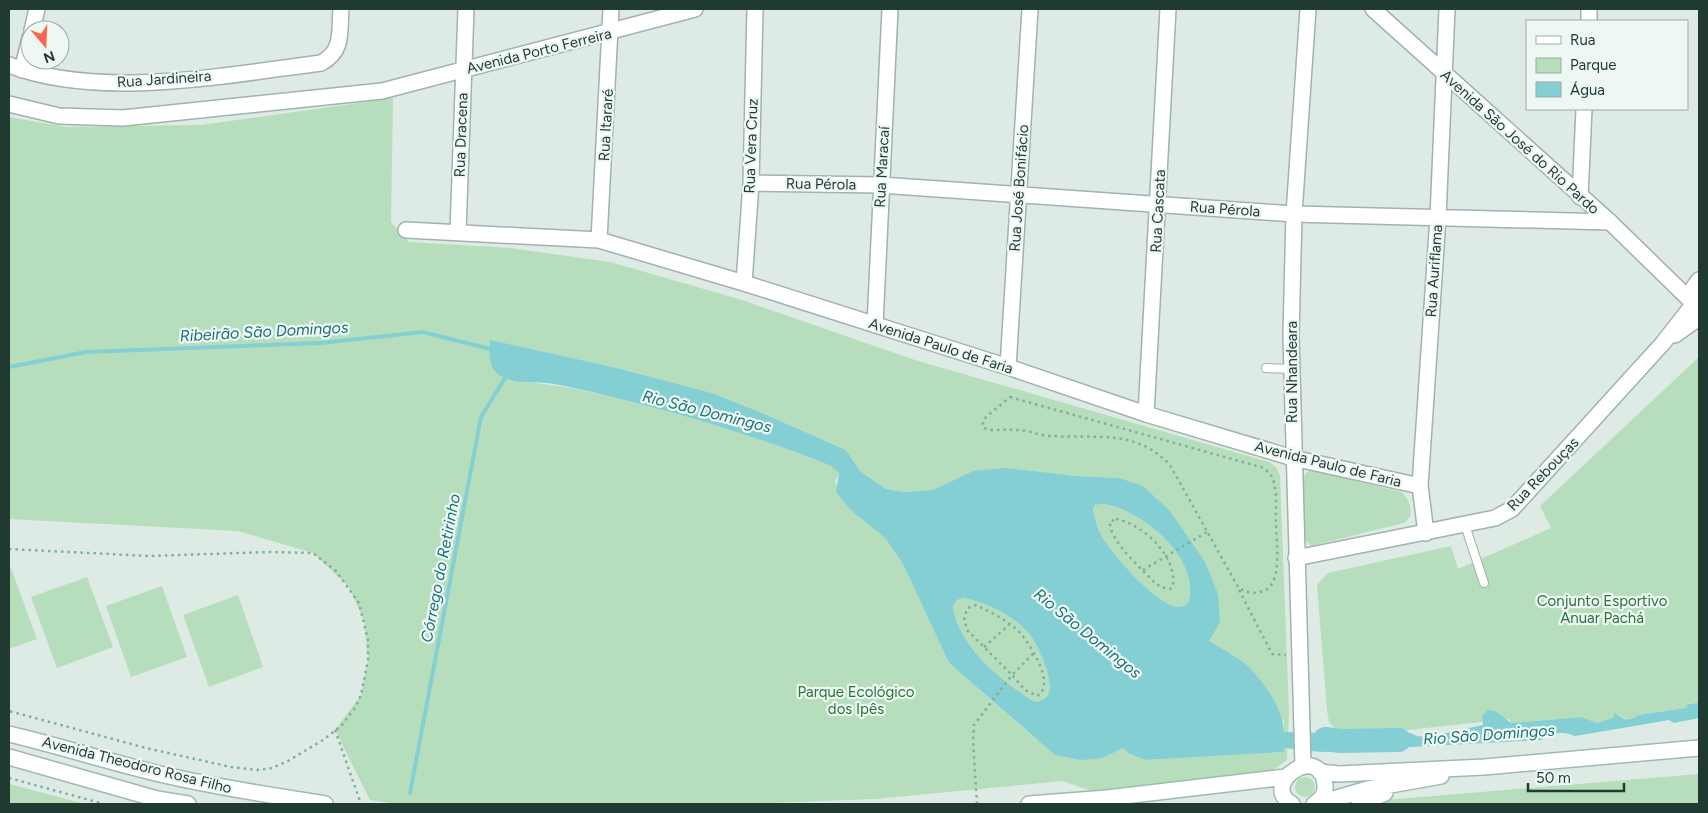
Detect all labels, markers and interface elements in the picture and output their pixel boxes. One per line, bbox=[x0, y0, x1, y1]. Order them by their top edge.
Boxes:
north arrow bbox=[20, 20, 70, 70]
legend bbox=[1526, 20, 1688, 110]
street label: Avenida Porto Ferreira bbox=[465, 24, 613, 78]
text: Rua bbox=[1570, 31, 1595, 49]
text: N bbox=[41, 47, 57, 67]
text: Parque bbox=[1570, 56, 1617, 74]
street label: Avenida São José do Rio Pardo bbox=[1437, 66, 1603, 218]
street label: Rua Jardineira bbox=[116, 67, 212, 91]
text: Água bbox=[1570, 81, 1605, 99]
street label: Rua Itararé bbox=[595, 88, 617, 162]
street label: Rua Dracena bbox=[451, 92, 471, 178]
street label: Rua Vera Cruz bbox=[740, 98, 762, 194]
street label: Rua José Bonifácio bbox=[1006, 123, 1032, 252]
street label: Rua Maracaí bbox=[871, 124, 893, 208]
street label: Rua Cascata bbox=[1147, 169, 1169, 253]
street label: Rua Pérola bbox=[786, 174, 856, 194]
street label: Rua Pérola bbox=[1189, 198, 1261, 220]
street label: Rua Auriflama bbox=[1422, 224, 1446, 318]
street label: Avenida Paulo de Faria bbox=[867, 314, 1015, 378]
water label: Ribeirão São Domingos bbox=[179, 318, 349, 345]
street label: Rua Nhandeara bbox=[1283, 321, 1301, 423]
water label: Rio São Domingos bbox=[640, 386, 774, 437]
street label: Rua Rebouças bbox=[1503, 433, 1583, 515]
street label: Avenida Paulo de Faria bbox=[1253, 437, 1403, 491]
water label: Córrego do Retirinho bbox=[417, 492, 464, 644]
water label: Rio São Domingos bbox=[1030, 584, 1145, 683]
park label: Conjunto Esportivo Anuar Pachá bbox=[1537, 592, 1668, 627]
park label: Parque Ecológico dos Ipês bbox=[798, 683, 915, 718]
water label: Rio São Domingos bbox=[1422, 720, 1556, 749]
street label: Avenida Theodoro Rosa Filho bbox=[40, 733, 234, 797]
scale bar bbox=[1528, 760, 1624, 792]
text: 50 m bbox=[1536, 769, 1571, 787]

